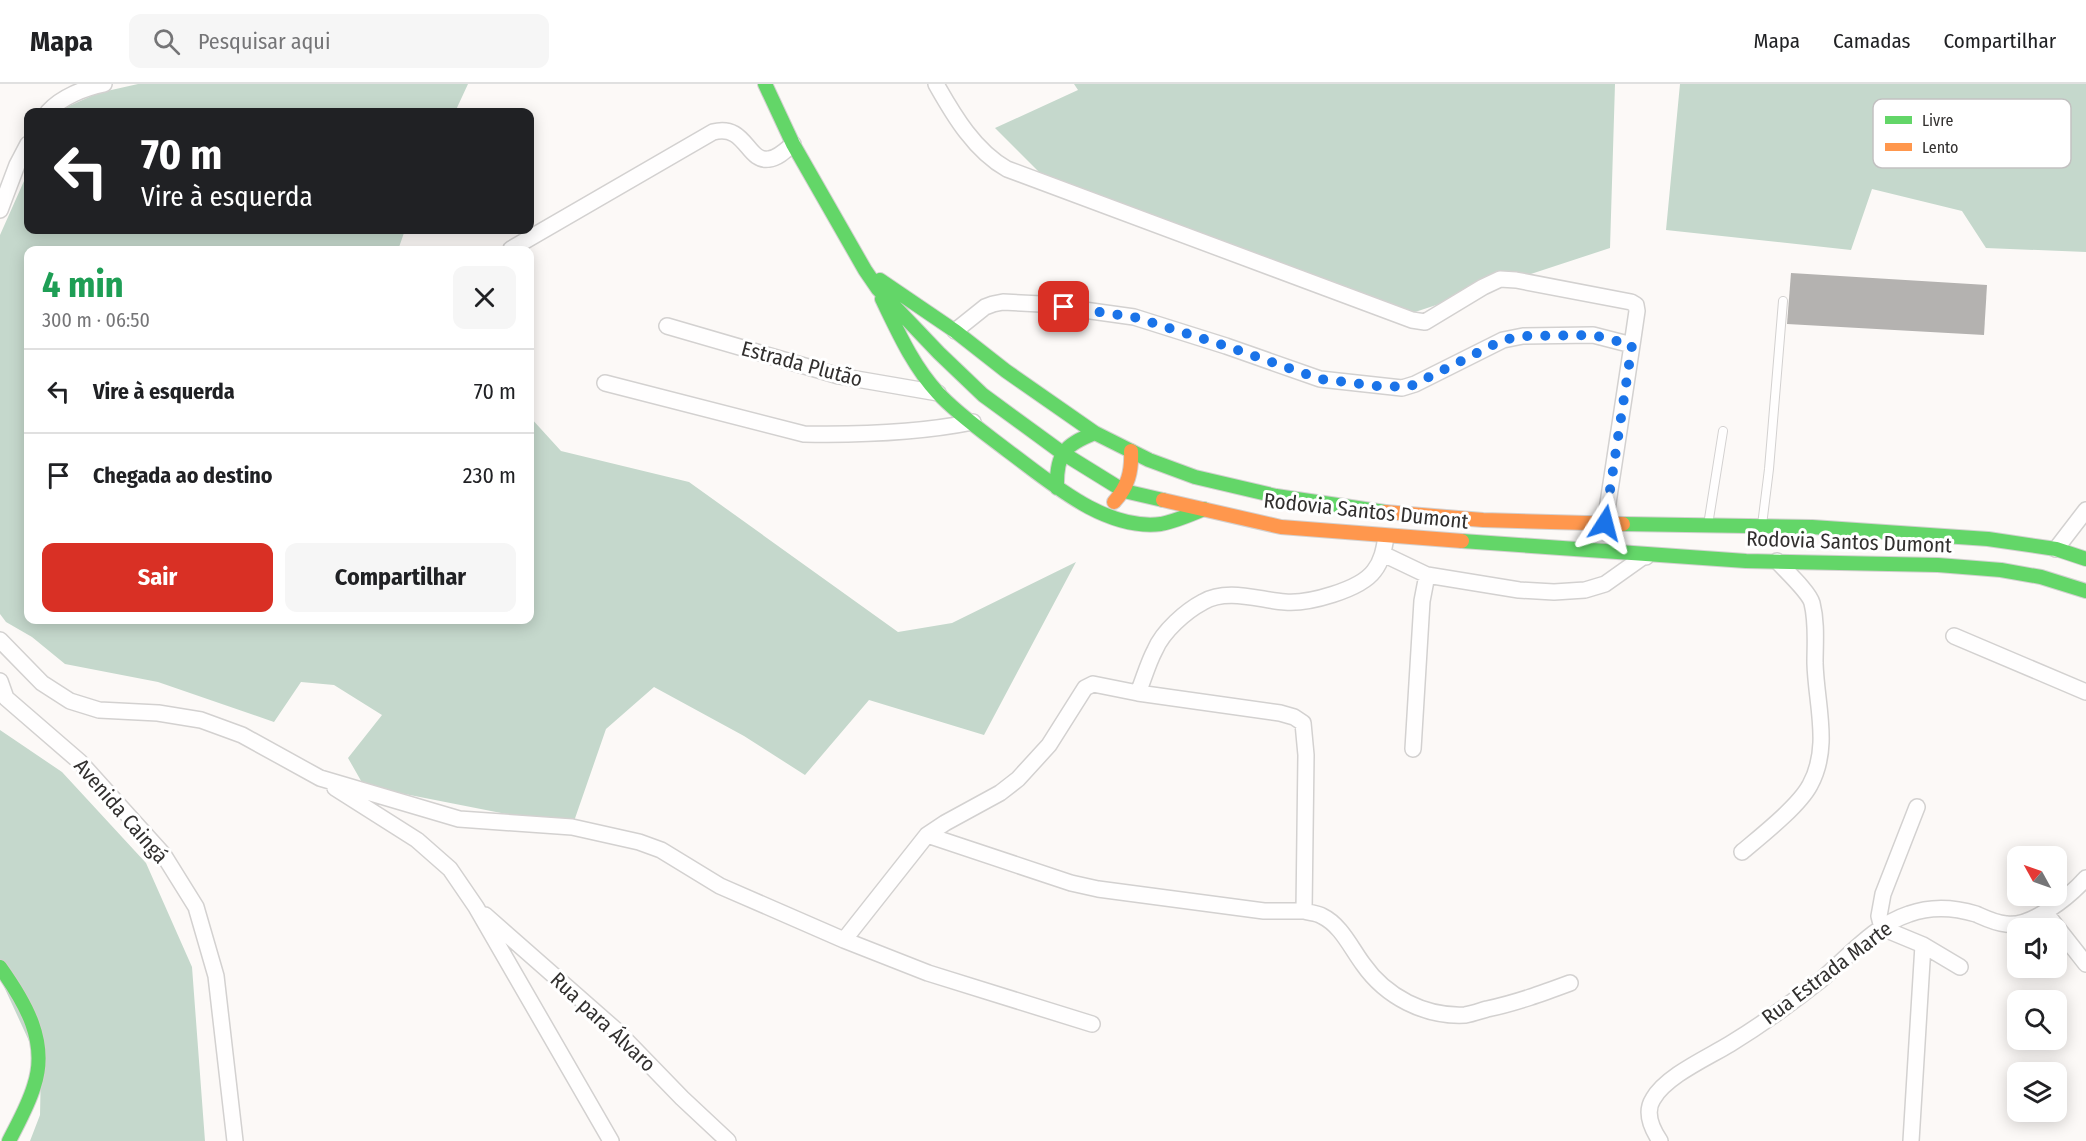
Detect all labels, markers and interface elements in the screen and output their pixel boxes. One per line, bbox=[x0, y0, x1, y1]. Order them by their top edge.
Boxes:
search box bbox=[129, 14, 549, 68]
text: Mapa bbox=[30, 25, 93, 58]
icon: search bbox=[150, 25, 183, 58]
text: Pesquisar aqui bbox=[198, 28, 330, 55]
text: Mapa bbox=[1754, 28, 1800, 54]
text: Camadas bbox=[1833, 28, 1911, 54]
text: Compartilhar bbox=[1944, 28, 2056, 54]
legend bbox=[1873, 99, 2071, 168]
text: Livre bbox=[1922, 111, 1953, 130]
text: 70 m bbox=[141, 130, 222, 180]
icon: left bbox=[42, 132, 120, 210]
text: Lento bbox=[1922, 138, 1958, 157]
text: Vire à esquerda bbox=[141, 181, 313, 213]
text: 4 min bbox=[42, 263, 124, 307]
button: close bbox=[453, 266, 516, 329]
pin bbox=[1038, 281, 1089, 332]
icon: arrive bbox=[1047, 290, 1080, 323]
text: 300 m · 06:50 bbox=[42, 308, 150, 332]
street label: Estrada Plutão bbox=[739, 335, 865, 393]
icon: left bbox=[42, 375, 75, 408]
text: Vire à esquerda bbox=[93, 378, 235, 405]
text: 70 m bbox=[474, 378, 516, 405]
icon: arrive bbox=[42, 459, 75, 492]
text: Chegada ao destino bbox=[93, 462, 273, 489]
text: 230 m bbox=[463, 462, 516, 489]
street label: Rodovia Santos Dumont bbox=[1262, 487, 1470, 535]
position arrow bbox=[1573, 491, 1637, 555]
street label: Rodovia Santos Dumont bbox=[1746, 525, 1952, 559]
button: Sair bbox=[42, 543, 273, 612]
button: Compartilhar bbox=[285, 543, 516, 612]
street label: Avenida Caingá bbox=[68, 753, 174, 869]
north arrow bbox=[2007, 846, 2067, 906]
map controls bbox=[2007, 846, 2067, 1122]
street label: Rua Estrada Marte bbox=[1757, 916, 1897, 1030]
button: sound bbox=[2007, 918, 2067, 978]
street label: Rua para Álvaro bbox=[545, 967, 661, 1077]
button: search bbox=[2007, 990, 2067, 1050]
button: layers bbox=[2007, 1062, 2067, 1122]

